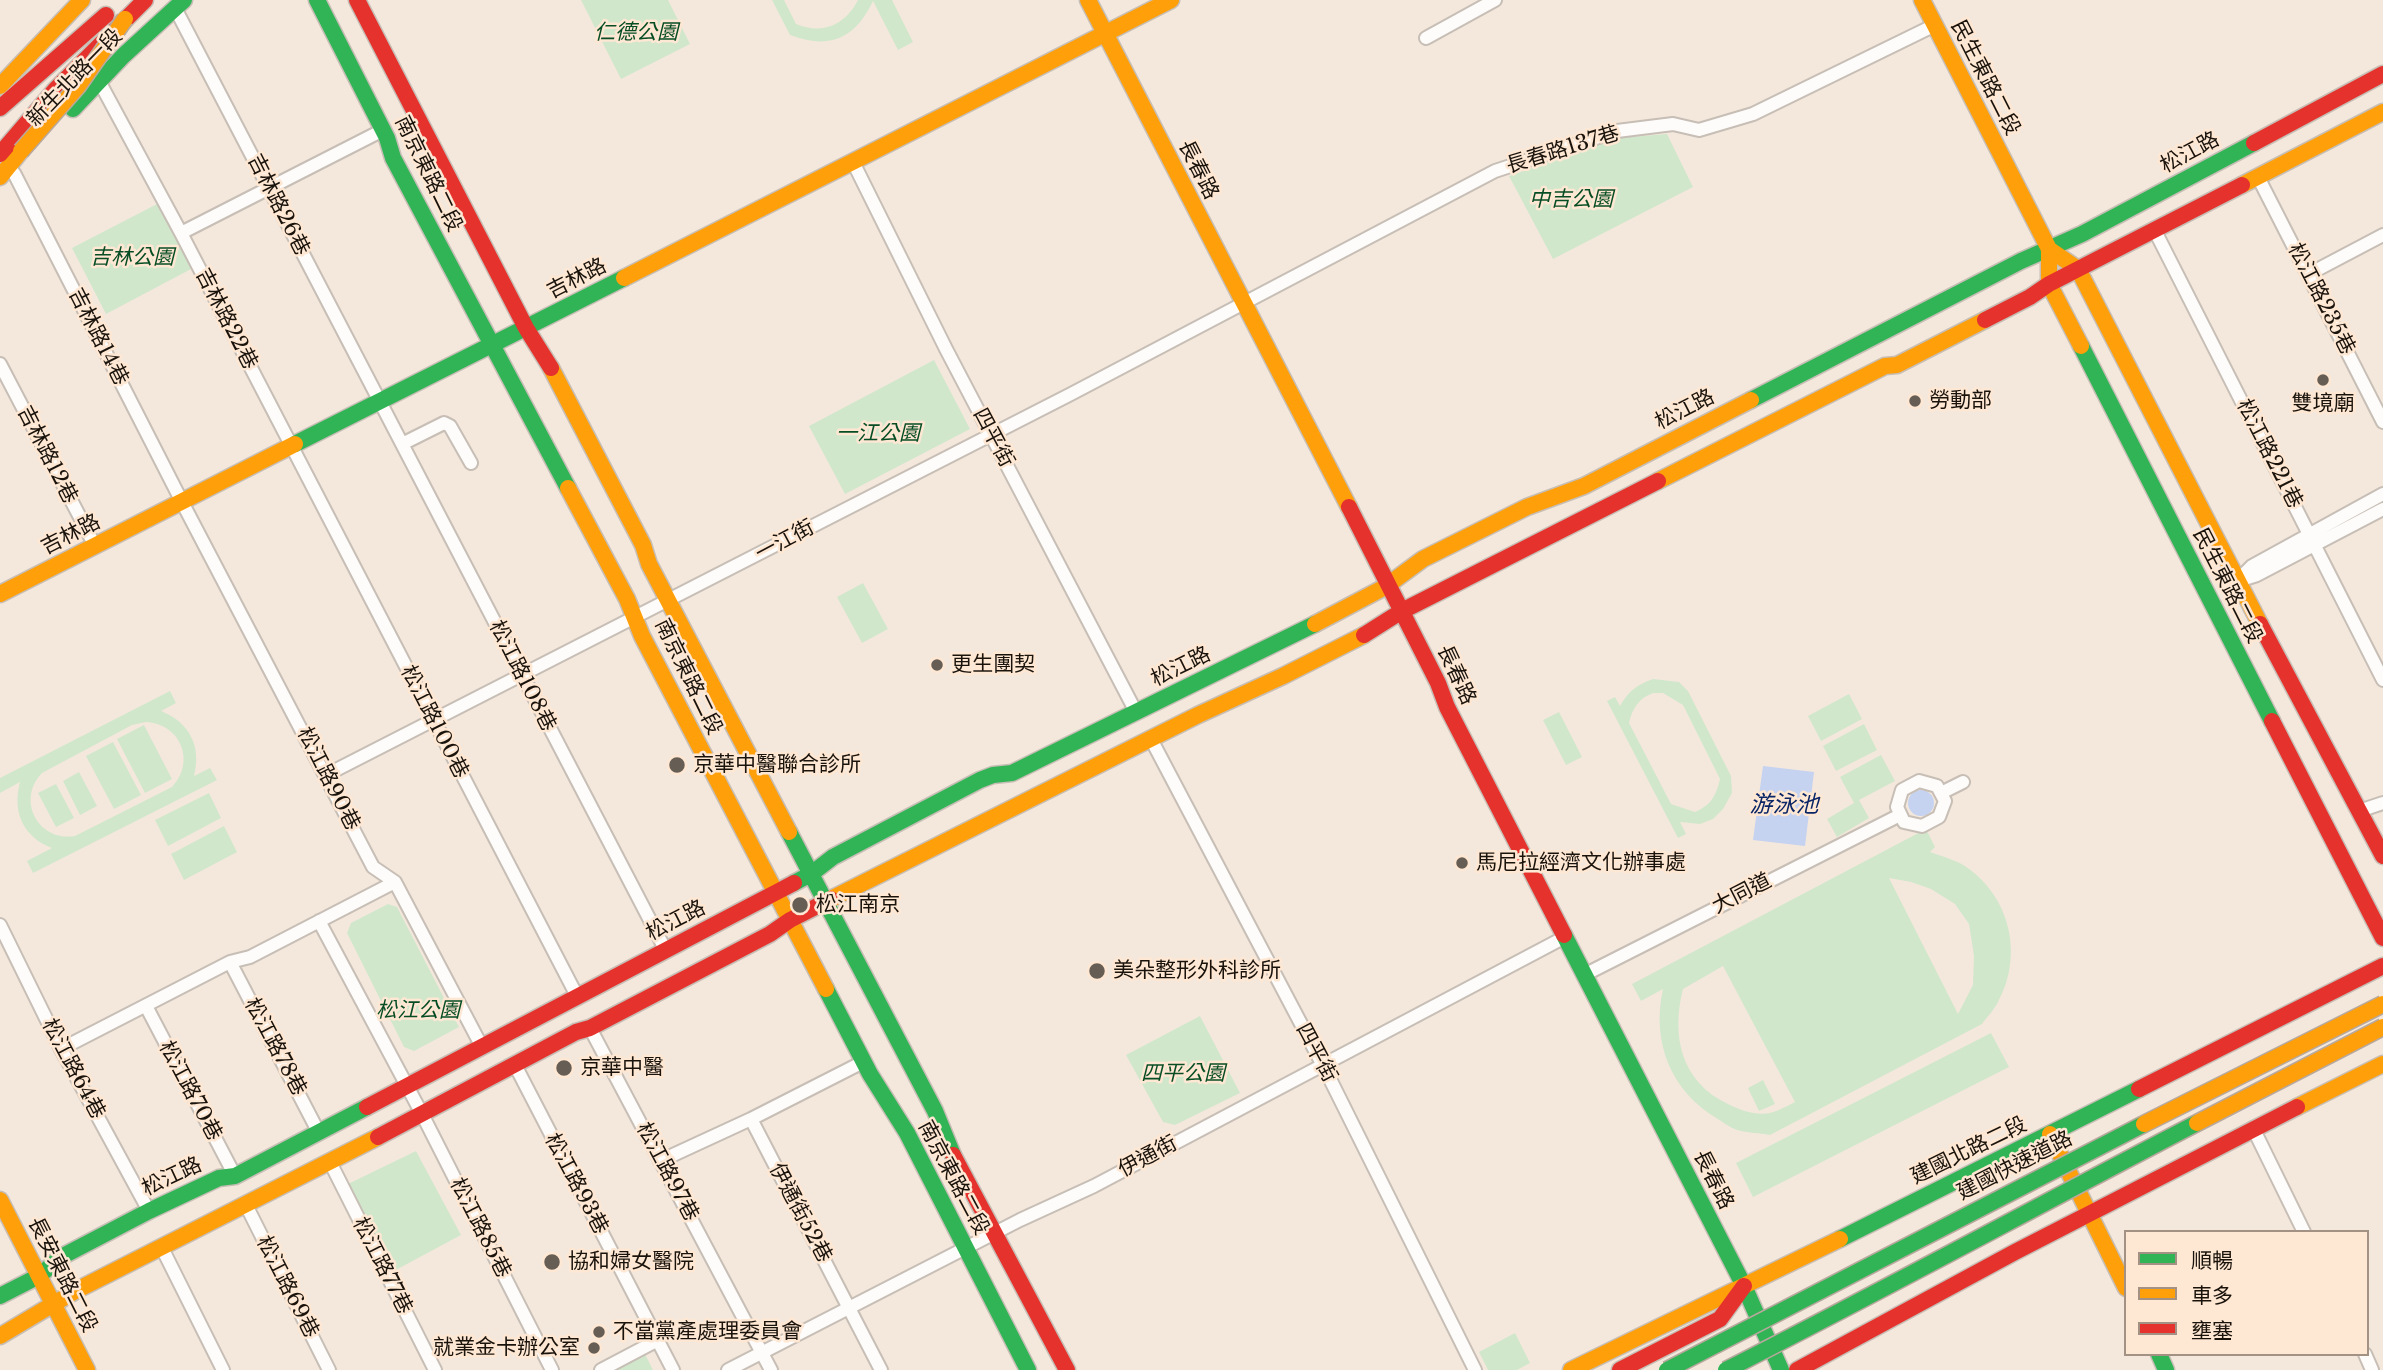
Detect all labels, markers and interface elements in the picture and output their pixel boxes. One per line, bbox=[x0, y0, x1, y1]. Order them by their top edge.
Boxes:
street label: 民生東路二段 bbox=[1945, 16, 2025, 140]
park label: 仁德公園 bbox=[594, 20, 678, 46]
street label: 新生北路一段 bbox=[22, 24, 128, 132]
street label: 南京東路二段 bbox=[389, 112, 467, 236]
street label: 長春路137巷 bbox=[1503, 121, 1623, 179]
street label: 松江路 bbox=[2156, 127, 2224, 179]
street label: 長春路 bbox=[1172, 136, 1224, 204]
street label: 吉林路26巷 bbox=[242, 150, 314, 260]
park label: 中吉公園 bbox=[1529, 187, 1613, 213]
street label: 松江路235巷 bbox=[2282, 239, 2360, 359]
park label: 吉林公園 bbox=[90, 245, 174, 271]
street label: 吉林路 bbox=[543, 253, 611, 305]
street label: 吉林路22巷 bbox=[190, 264, 262, 374]
street label: 吉林路14巷 bbox=[63, 284, 133, 390]
marker: 雙境廟 bbox=[2315, 372, 2331, 388]
street label: 松江路 bbox=[1651, 384, 1719, 436]
place label: 勞動部 bbox=[1929, 388, 1992, 414]
place label: 雙境廟 bbox=[2292, 391, 2354, 417]
marker: 勞動部 bbox=[1907, 393, 1923, 409]
street label: 松江路221巷 bbox=[2231, 395, 2307, 513]
street label: 吉林路12巷 bbox=[12, 402, 82, 508]
street label: 四平街 bbox=[967, 404, 1019, 472]
park label: 一江公園 bbox=[836, 421, 920, 447]
street label: 吉林路 bbox=[37, 509, 105, 561]
street label: 一江街 bbox=[751, 515, 819, 567]
street label: 民生東路二段 bbox=[2187, 524, 2267, 648]
street label: 南京東路二段 bbox=[649, 615, 727, 739]
street label: 松江路108巷 bbox=[483, 616, 561, 736]
street label: 長春路 bbox=[1431, 641, 1481, 709]
street label: 松江路 bbox=[1147, 642, 1215, 692]
place label: 更生團契 bbox=[951, 652, 1035, 678]
marker: 更生團契 bbox=[929, 657, 945, 673]
street label: 松江路100巷 bbox=[395, 661, 473, 783]
street label: 松江路90巷 bbox=[291, 723, 365, 835]
place label: 京華中醫聯合診所 bbox=[693, 752, 861, 778]
marker: 京華中醫聯合診所 bbox=[667, 755, 687, 775]
water label: 游泳池 bbox=[1750, 792, 1818, 820]
place label: 馬尼拉經濟文化辦事處 bbox=[1476, 850, 1686, 876]
marker: 馬尼拉經濟文化辦事處 bbox=[1454, 855, 1470, 871]
street label: 大同道 bbox=[1708, 868, 1776, 920]
place label: 松江南京 bbox=[816, 892, 900, 918]
street label: 松江路 bbox=[642, 895, 710, 947]
marker: 松江南京 bbox=[790, 895, 810, 915]
place label: 美朵整形外科診所 bbox=[1113, 958, 1281, 984]
marker: 美朵整形外科診所 bbox=[1087, 961, 1107, 981]
street label: 松江路78巷 bbox=[239, 994, 311, 1100]
park label: 松江公園 bbox=[376, 998, 460, 1024]
street label: 松江路64巷 bbox=[36, 1015, 110, 1123]
street label: 四平街 bbox=[1290, 1019, 1342, 1087]
street label: 松江路70巷 bbox=[153, 1037, 227, 1145]
place label: 京華中醫 bbox=[580, 1055, 664, 1081]
marker: 京華中醫 bbox=[554, 1058, 574, 1078]
park label: 四平公園 bbox=[1141, 1061, 1225, 1087]
street label: 建國北路二段 bbox=[1907, 1112, 2031, 1190]
street label: 南京東路二段 bbox=[912, 1116, 994, 1240]
street label: 松江路97巷 bbox=[631, 1118, 703, 1226]
street label: 建國快速道路 bbox=[1953, 1126, 2077, 1206]
street label: 松江路93巷 bbox=[539, 1129, 613, 1239]
street label: 伊通街 bbox=[1114, 1131, 1182, 1183]
street label: 長春路 bbox=[1687, 1146, 1739, 1214]
street label: 松江路 bbox=[138, 1152, 206, 1202]
street label: 伊通街52巷 bbox=[763, 1159, 837, 1267]
street label: 松江路85巷 bbox=[444, 1174, 516, 1282]
street label: 長安東路二段 bbox=[22, 1213, 102, 1337]
street label: 松江路77巷 bbox=[347, 1213, 417, 1319]
legend bbox=[2124, 1230, 2369, 1356]
street label: 松江路69巷 bbox=[251, 1232, 323, 1342]
text: 順暢 bbox=[2191, 1248, 2233, 1274]
place label: 協和婦女醫院 bbox=[568, 1249, 694, 1275]
marker: 協和婦女醫院 bbox=[542, 1252, 562, 1272]
text: 車多 bbox=[2191, 1283, 2233, 1309]
text: 壅塞 bbox=[2191, 1318, 2233, 1344]
place label: 不當黨產處理委員會 bbox=[613, 1319, 802, 1345]
marker: 不當黨產處理委員會 bbox=[591, 1324, 607, 1340]
place label: 就業金卡辦公室 bbox=[433, 1335, 580, 1361]
marker: 就業金卡辦公室 bbox=[586, 1340, 602, 1356]

